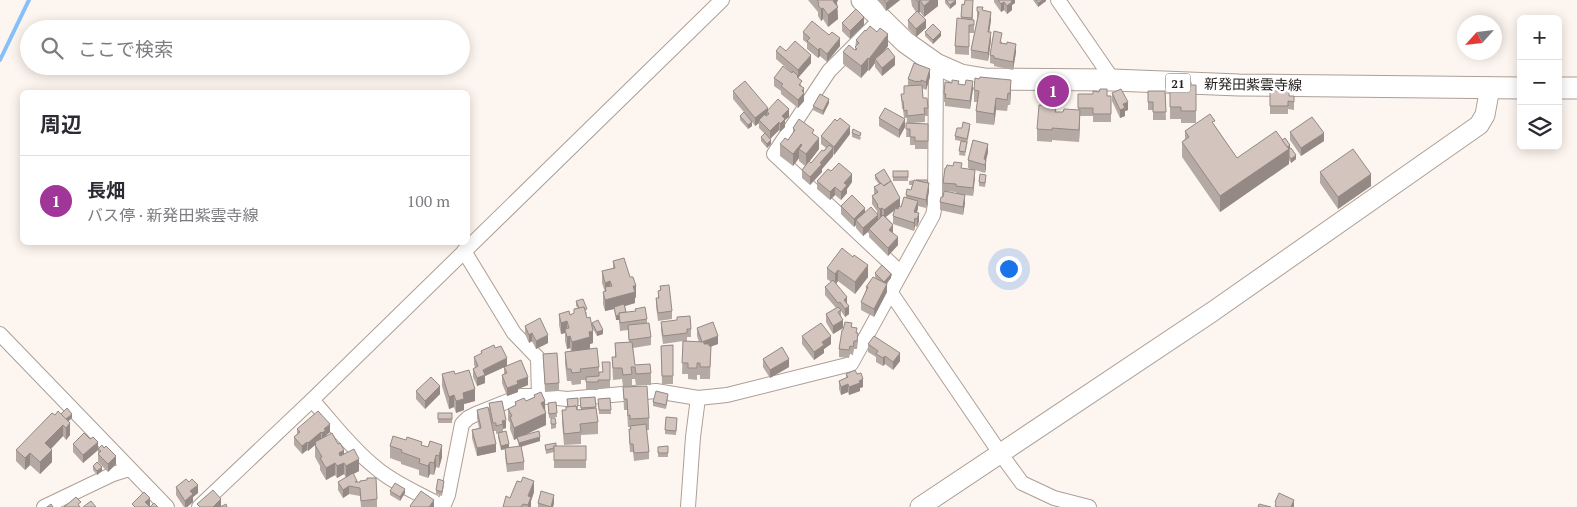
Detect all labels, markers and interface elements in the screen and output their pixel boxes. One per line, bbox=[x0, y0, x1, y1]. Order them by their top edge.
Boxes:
north arrow bbox=[1457, 15, 1502, 60]
map controls bbox=[1517, 15, 1562, 150]
button: + bbox=[1517, 15, 1562, 60]
search box bbox=[20, 20, 470, 75]
icon: search bbox=[38, 34, 66, 62]
text: ここで検索 bbox=[78, 36, 173, 61]
button: − bbox=[1517, 60, 1562, 105]
pin: 1 bbox=[1037, 72, 1069, 110]
road number: 21 bbox=[1166, 74, 1190, 92]
street label: 新発田紫雲寺線 bbox=[1204, 74, 1302, 94]
button: layers bbox=[1517, 105, 1562, 150]
text: 周辺 bbox=[40, 110, 82, 138]
text: 長畑 bbox=[87, 177, 125, 202]
text: 1 bbox=[51, 190, 61, 212]
text: 100 m bbox=[407, 190, 450, 212]
text: バス停 · 新発田紫雲寺線 bbox=[87, 204, 259, 226]
your location bbox=[996, 256, 1022, 282]

